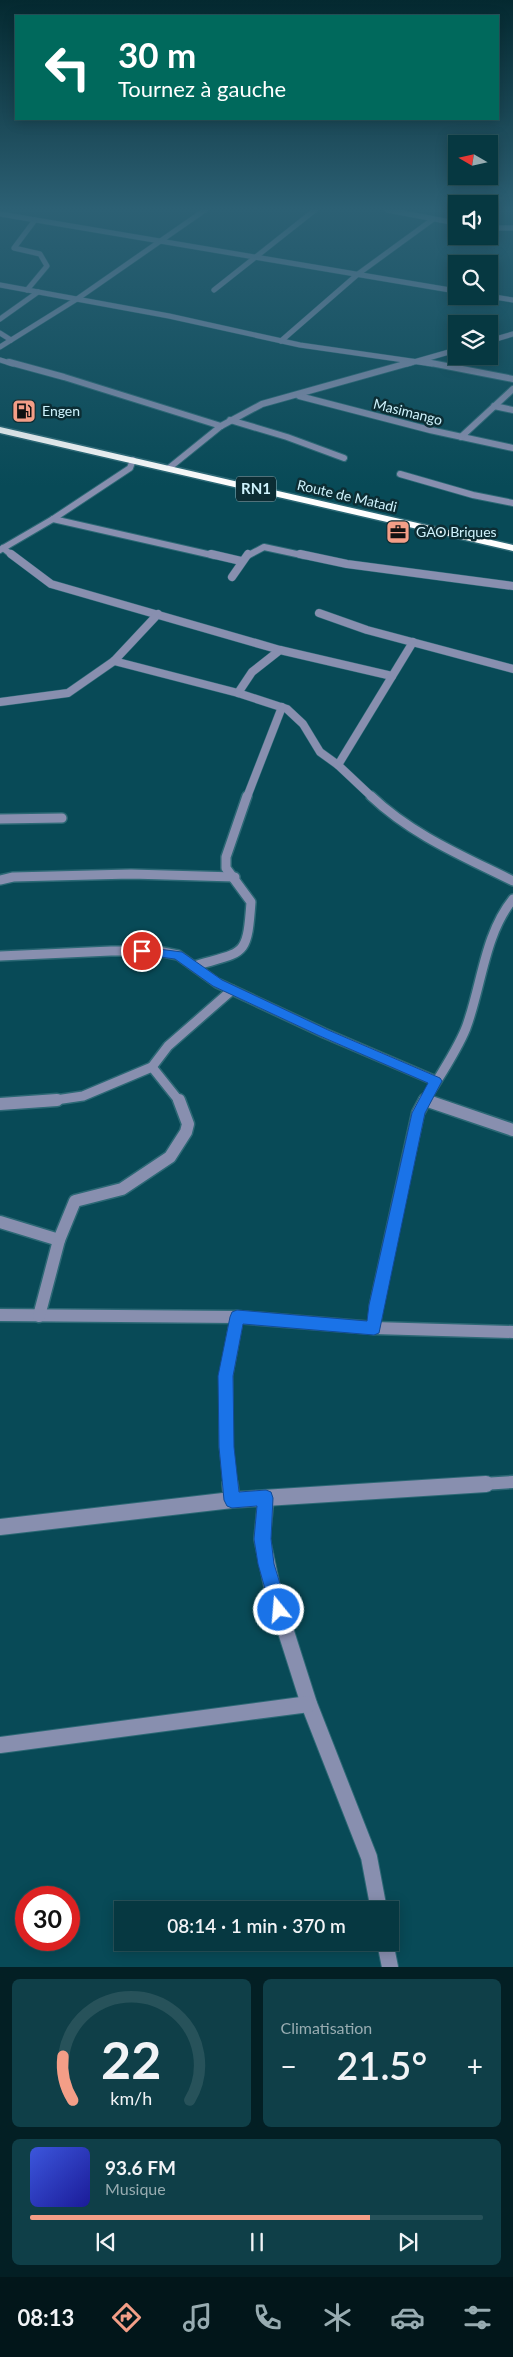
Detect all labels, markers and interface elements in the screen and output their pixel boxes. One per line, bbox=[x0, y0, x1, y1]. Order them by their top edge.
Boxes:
text: 30 m bbox=[118, 33, 196, 75]
icon: left bbox=[35, 35, 100, 100]
text: Tournez à gauche bbox=[118, 75, 286, 102]
north arrow bbox=[448, 135, 498, 185]
map controls bbox=[448, 135, 498, 365]
button: sound bbox=[448, 195, 498, 245]
button: search bbox=[448, 255, 498, 305]
button: layers bbox=[448, 315, 498, 365]
street label: Masimango bbox=[372, 395, 444, 428]
fuel station icon: Engen bbox=[11, 398, 37, 424]
place label: Engen bbox=[42, 402, 80, 419]
road number: RN1 bbox=[236, 476, 276, 502]
street label: Route de Matadi bbox=[296, 476, 399, 515]
office icon: GAO Briques bbox=[385, 519, 411, 545]
place label: GAO Briques bbox=[416, 523, 497, 540]
pin bbox=[121, 930, 163, 972]
icon: arrive bbox=[128, 937, 156, 965]
position arrow bbox=[252, 1583, 304, 1635]
speed limit sign: 30 bbox=[15, 1886, 80, 1951]
text: 08:14 · 1 min · 370 m bbox=[167, 1914, 346, 1937]
text: Climatisation bbox=[281, 2018, 372, 2037]
text: 22 bbox=[101, 2028, 161, 2090]
text: 21.5° bbox=[336, 2042, 427, 2088]
text: − bbox=[281, 2049, 297, 2083]
text: + bbox=[467, 2049, 483, 2083]
text: km/h bbox=[110, 2087, 152, 2109]
text: 93.6 FM bbox=[105, 2156, 176, 2179]
text: Musique bbox=[105, 2179, 166, 2198]
icon: previous bbox=[92, 2228, 120, 2256]
icon: pause bbox=[243, 2228, 271, 2256]
icon: next bbox=[394, 2228, 422, 2256]
icon: directions bbox=[109, 2300, 144, 2335]
icon: music bbox=[180, 2300, 215, 2335]
icon: phone bbox=[250, 2300, 285, 2335]
icon: climate bbox=[320, 2300, 355, 2335]
icon: car bbox=[390, 2300, 425, 2335]
icon: filters bbox=[460, 2300, 495, 2335]
text: 08:13 bbox=[18, 2304, 74, 2331]

